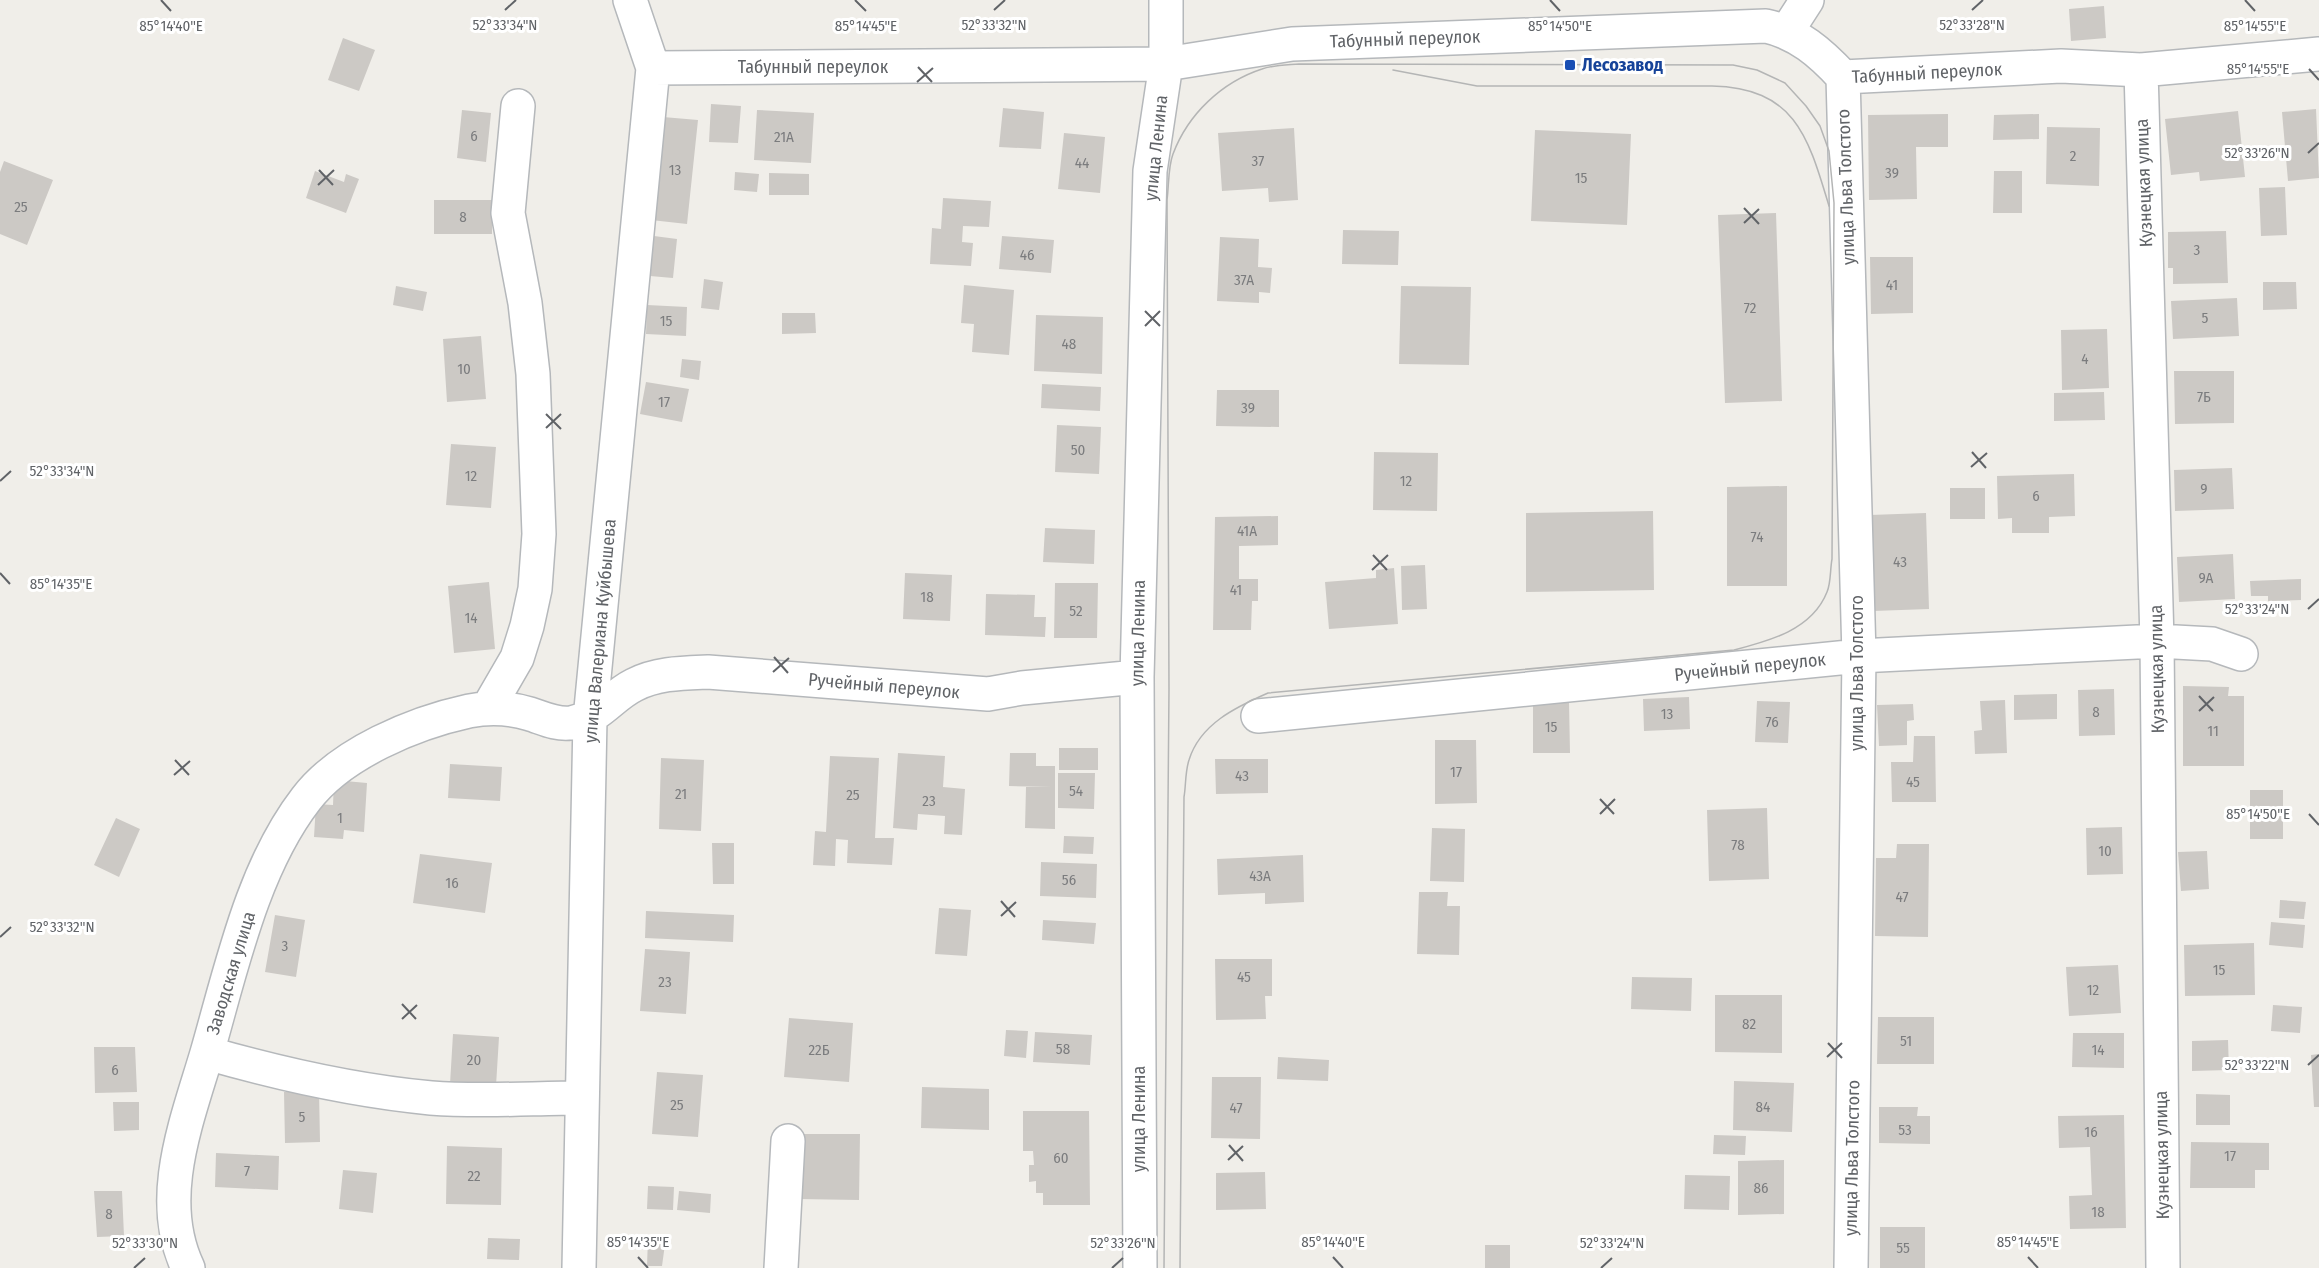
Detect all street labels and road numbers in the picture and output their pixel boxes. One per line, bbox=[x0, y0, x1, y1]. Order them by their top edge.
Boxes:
street label: Табунный переулок bbox=[1329, 25, 1481, 53]
street label: Табунный переулок bbox=[738, 56, 889, 78]
street label: Табунный переулок bbox=[1851, 58, 2003, 88]
street label: улица Ленина bbox=[1139, 94, 1173, 202]
street label: улица Льва Толстого bbox=[1832, 109, 1860, 265]
street label: Кузнецкая улица bbox=[2131, 118, 2157, 248]
street label: улица Валериана Куйбышева bbox=[579, 518, 621, 744]
street label: улица Ленина bbox=[1126, 579, 1150, 686]
street label: улица Льва Толстого bbox=[1846, 595, 1868, 751]
street label: Кузнецкая улица bbox=[2145, 604, 2169, 733]
street label: Ручейный переулок bbox=[1673, 648, 1827, 686]
street label: Ручейный переулок bbox=[807, 668, 961, 704]
street label: Заводская улица bbox=[202, 909, 260, 1037]
street label: улица Ленина bbox=[1128, 1066, 1150, 1172]
street label: улица Льва Толстого bbox=[1840, 1080, 1864, 1236]
street label: Кузнецкая улица bbox=[2150, 1090, 2174, 1219]

